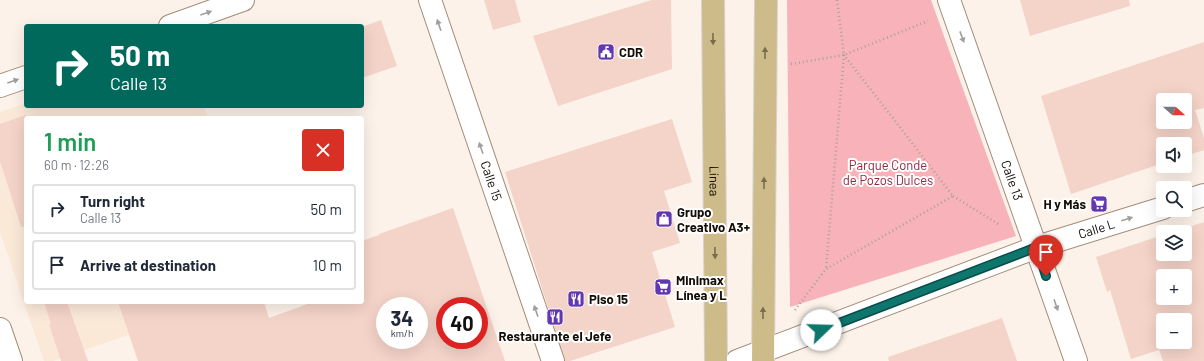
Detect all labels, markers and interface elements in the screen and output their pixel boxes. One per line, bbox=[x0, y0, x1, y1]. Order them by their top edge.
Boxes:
one-way arrow bbox=[201, 10, 213, 16]
one-way arrow bbox=[436, 18, 442, 30]
one-way arrow bbox=[959, 31, 965, 43]
one-way arrow bbox=[710, 33, 716, 46]
text: 50 m bbox=[110, 38, 170, 72]
icon: right bbox=[44, 40, 96, 92]
public building icon: CDR bbox=[596, 42, 616, 62]
place label: CDR bbox=[619, 44, 643, 60]
one-way arrow bbox=[762, 46, 768, 59]
text: Calle 13 bbox=[110, 72, 167, 94]
one-way arrow bbox=[7, 78, 19, 84]
north arrow bbox=[1156, 93, 1192, 129]
map controls bbox=[1156, 93, 1192, 349]
text: 1 min bbox=[44, 127, 96, 156]
button: close bbox=[302, 129, 344, 171]
button: sound bbox=[1156, 137, 1192, 173]
one-way arrow bbox=[477, 142, 483, 154]
text: 60 m · 12:26 bbox=[44, 157, 109, 173]
park label: Parque Conde de Pozos Dulces bbox=[843, 157, 933, 188]
street label: Calle 13 bbox=[998, 158, 1027, 202]
street label: Calle 15 bbox=[477, 159, 506, 203]
street label: Línea bbox=[706, 166, 723, 196]
one-way arrow bbox=[761, 176, 767, 189]
button: search bbox=[1156, 181, 1192, 217]
text: Turn right bbox=[80, 192, 145, 210]
supermarket icon: H y Más bbox=[1089, 194, 1109, 214]
place label: H y Más bbox=[1043, 196, 1086, 212]
icon: right bbox=[46, 198, 68, 220]
text: 50 m bbox=[310, 200, 342, 218]
place label: Grupo Creativo A3+ bbox=[677, 204, 750, 235]
shop icon: Grupo Creativo A3+ bbox=[654, 209, 674, 229]
text: Calle 13 bbox=[80, 210, 121, 226]
street label: Calle L bbox=[1076, 215, 1117, 242]
one-way arrow bbox=[1122, 216, 1134, 222]
button: layers bbox=[1156, 225, 1192, 261]
pin bbox=[1029, 235, 1063, 276]
icon: arrive bbox=[1035, 241, 1057, 263]
one-way arrow bbox=[712, 247, 718, 260]
icon: arrive bbox=[46, 254, 68, 276]
text: Arrive at destination bbox=[80, 256, 216, 274]
text: 10 m bbox=[313, 256, 342, 274]
button: + bbox=[1156, 269, 1192, 305]
place label: Minimax Línea y L bbox=[676, 272, 727, 303]
supermarket icon: Minimax Línea y L bbox=[653, 277, 673, 297]
restaurant icon: Piso 15 bbox=[566, 289, 586, 309]
place label: Piso 15 bbox=[589, 291, 628, 307]
speed limit sign: 40 bbox=[436, 297, 488, 349]
one-way arrow bbox=[1054, 299, 1060, 311]
one-way arrow bbox=[532, 304, 538, 316]
text: 34 bbox=[391, 306, 413, 330]
one-way arrow bbox=[760, 306, 766, 319]
restaurant icon: Restaurante el Jefe bbox=[545, 307, 565, 327]
position arrow bbox=[800, 309, 842, 351]
button: − bbox=[1156, 313, 1192, 349]
text: km/h bbox=[391, 327, 413, 339]
place label: Restaurante el Jefe bbox=[499, 328, 611, 344]

